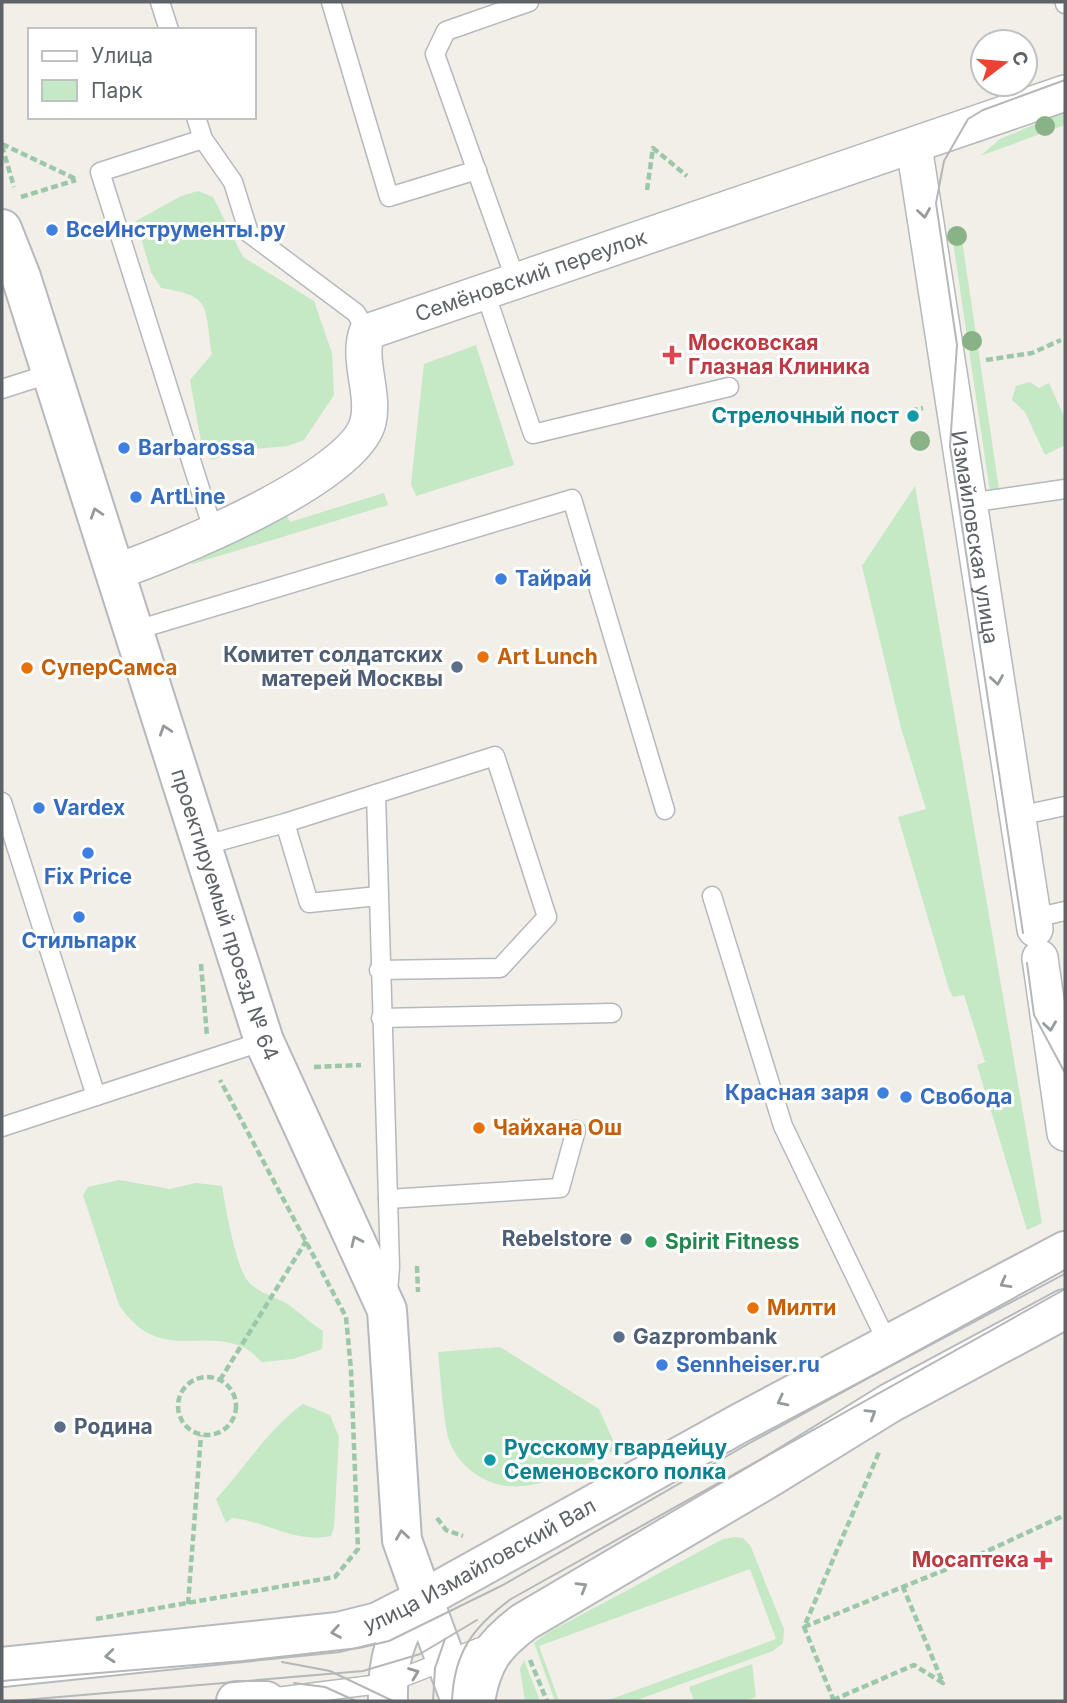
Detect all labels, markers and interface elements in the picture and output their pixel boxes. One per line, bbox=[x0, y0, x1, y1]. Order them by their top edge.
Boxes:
legend bbox=[28, 28, 256, 119]
north arrow bbox=[969, 28, 1039, 98]
text: Улица bbox=[91, 43, 153, 68]
text: С bbox=[1007, 49, 1033, 68]
text: Парк bbox=[91, 78, 143, 103]
one-way arrow bbox=[916, 207, 931, 219]
place label: ВсеИнструменты.ру bbox=[66, 217, 286, 242]
marker: ВсеИнструменты.ру bbox=[44, 222, 60, 238]
street label: Семёновский переулок bbox=[412, 224, 651, 327]
place label: Московская Глазная Клиника bbox=[688, 330, 870, 379]
marker: Московская Глазная Клиника bbox=[662, 345, 682, 365]
place label: Стрелочный пост bbox=[712, 403, 899, 428]
marker: Стрелочный пост bbox=[905, 408, 921, 424]
street label: Измайловская улица bbox=[946, 429, 1004, 646]
place label: Barbarossa bbox=[138, 435, 255, 460]
marker: Barbarossa bbox=[116, 440, 132, 456]
place label: ArtLine bbox=[150, 484, 226, 509]
marker: ArtLine bbox=[128, 489, 144, 505]
one-way arrow bbox=[90, 508, 105, 520]
place label: Тайрай bbox=[515, 566, 591, 591]
marker: Тайрай bbox=[493, 571, 509, 587]
place label: Комитет солдатских матерей Москвы bbox=[223, 642, 443, 691]
place label: Art Lunch bbox=[497, 644, 598, 669]
marker: Art Lunch bbox=[475, 649, 491, 665]
place label: СуперСамса bbox=[41, 655, 177, 680]
marker: Комитет солдатских матерей Москвы bbox=[449, 659, 465, 675]
marker: СуперСамса bbox=[19, 660, 35, 676]
one-way arrow bbox=[989, 674, 1004, 686]
one-way arrow bbox=[159, 725, 174, 737]
street label: проектируемый проезд № 64 bbox=[166, 766, 284, 1064]
place label: Vardex bbox=[53, 795, 125, 820]
marker: Vardex bbox=[31, 800, 47, 816]
marker: Fix Price bbox=[80, 845, 96, 861]
place label: Fix Price bbox=[44, 864, 132, 889]
marker: Стильпарк bbox=[71, 909, 87, 925]
place label: Стильпарк bbox=[21, 928, 137, 953]
one-way arrow bbox=[1042, 1020, 1057, 1032]
place label: Красная заря bbox=[725, 1080, 869, 1105]
place label: Свобода bbox=[920, 1084, 1012, 1109]
marker: Красная заря bbox=[875, 1085, 891, 1101]
marker: Свобода bbox=[898, 1089, 914, 1105]
place label: Чайхана Ош bbox=[493, 1115, 622, 1140]
marker: Чайхана Ош bbox=[471, 1120, 487, 1136]
place label: Rebelstore bbox=[502, 1226, 612, 1251]
place label: Spirit Fitness bbox=[665, 1229, 800, 1254]
marker: Rebelstore bbox=[618, 1231, 634, 1247]
marker: Spirit Fitness bbox=[643, 1234, 659, 1250]
one-way arrow bbox=[350, 1236, 364, 1248]
one-way arrow bbox=[1000, 1275, 1013, 1288]
place label: Милти bbox=[767, 1295, 836, 1320]
marker: Милти bbox=[745, 1300, 761, 1316]
place label: Gazprombank bbox=[633, 1324, 778, 1349]
marker: Gazprombank bbox=[611, 1329, 627, 1345]
place label: Sennheiser.ru bbox=[676, 1352, 820, 1377]
marker: Sennheiser.ru bbox=[654, 1357, 670, 1373]
one-way arrow bbox=[777, 1393, 790, 1406]
one-way arrow bbox=[864, 1410, 877, 1423]
place label: Родина bbox=[74, 1414, 153, 1439]
marker: Родина bbox=[52, 1419, 68, 1435]
place label: Русскому гвардейцу Семеновского полка bbox=[504, 1435, 727, 1484]
marker: Русскому гвардейцу Семеновского полка bbox=[482, 1452, 498, 1468]
street label: улица Измайловский Вал bbox=[361, 1493, 600, 1637]
one-way arrow bbox=[395, 1529, 410, 1540]
place label: Мосаптека bbox=[912, 1547, 1029, 1572]
marker: Мосаптека bbox=[1035, 1552, 1051, 1568]
one-way arrow bbox=[575, 1582, 588, 1595]
one-way arrow bbox=[330, 1624, 342, 1639]
one-way arrow bbox=[104, 1648, 115, 1663]
one-way arrow bbox=[408, 1667, 420, 1681]

